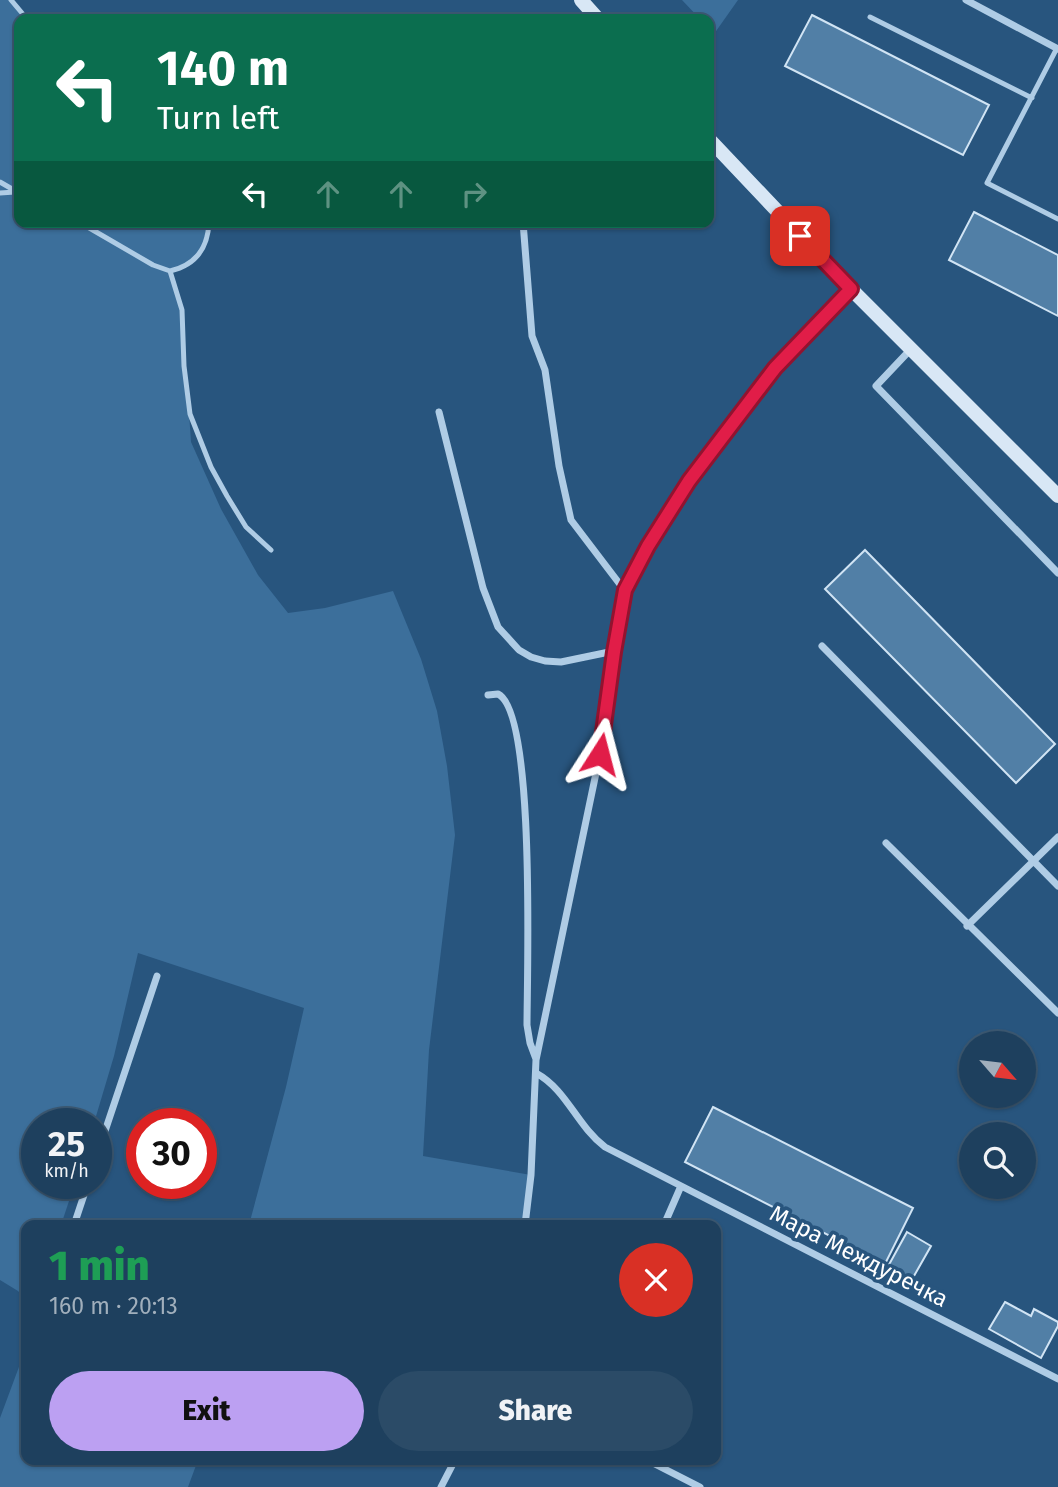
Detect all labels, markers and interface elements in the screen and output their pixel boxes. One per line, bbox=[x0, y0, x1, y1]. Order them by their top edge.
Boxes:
text: 140 m bbox=[157, 39, 289, 98]
icon: left bbox=[42, 42, 133, 133]
text: Turn left bbox=[157, 99, 279, 137]
icon: left bbox=[236, 175, 274, 213]
icon: ahead bbox=[309, 175, 347, 213]
icon: ahead bbox=[382, 175, 420, 213]
icon: right bbox=[455, 175, 493, 213]
pin bbox=[770, 206, 830, 266]
icon: arrive bbox=[781, 217, 819, 255]
position arrow bbox=[563, 717, 637, 791]
north arrow bbox=[959, 1031, 1036, 1108]
map controls bbox=[959, 1031, 1036, 1199]
speed limit sign: 30 bbox=[126, 1108, 217, 1199]
button: search bbox=[959, 1122, 1036, 1199]
text: 25 bbox=[48, 1123, 85, 1165]
text: km/h bbox=[44, 1160, 89, 1182]
street label: Мара Междуречка bbox=[765, 1199, 953, 1313]
text: 1 min bbox=[49, 1241, 150, 1291]
button: close bbox=[619, 1243, 693, 1317]
text: 160 m · 20:13 bbox=[49, 1292, 178, 1320]
button: Exit bbox=[49, 1371, 364, 1451]
button: Share bbox=[378, 1371, 693, 1451]

